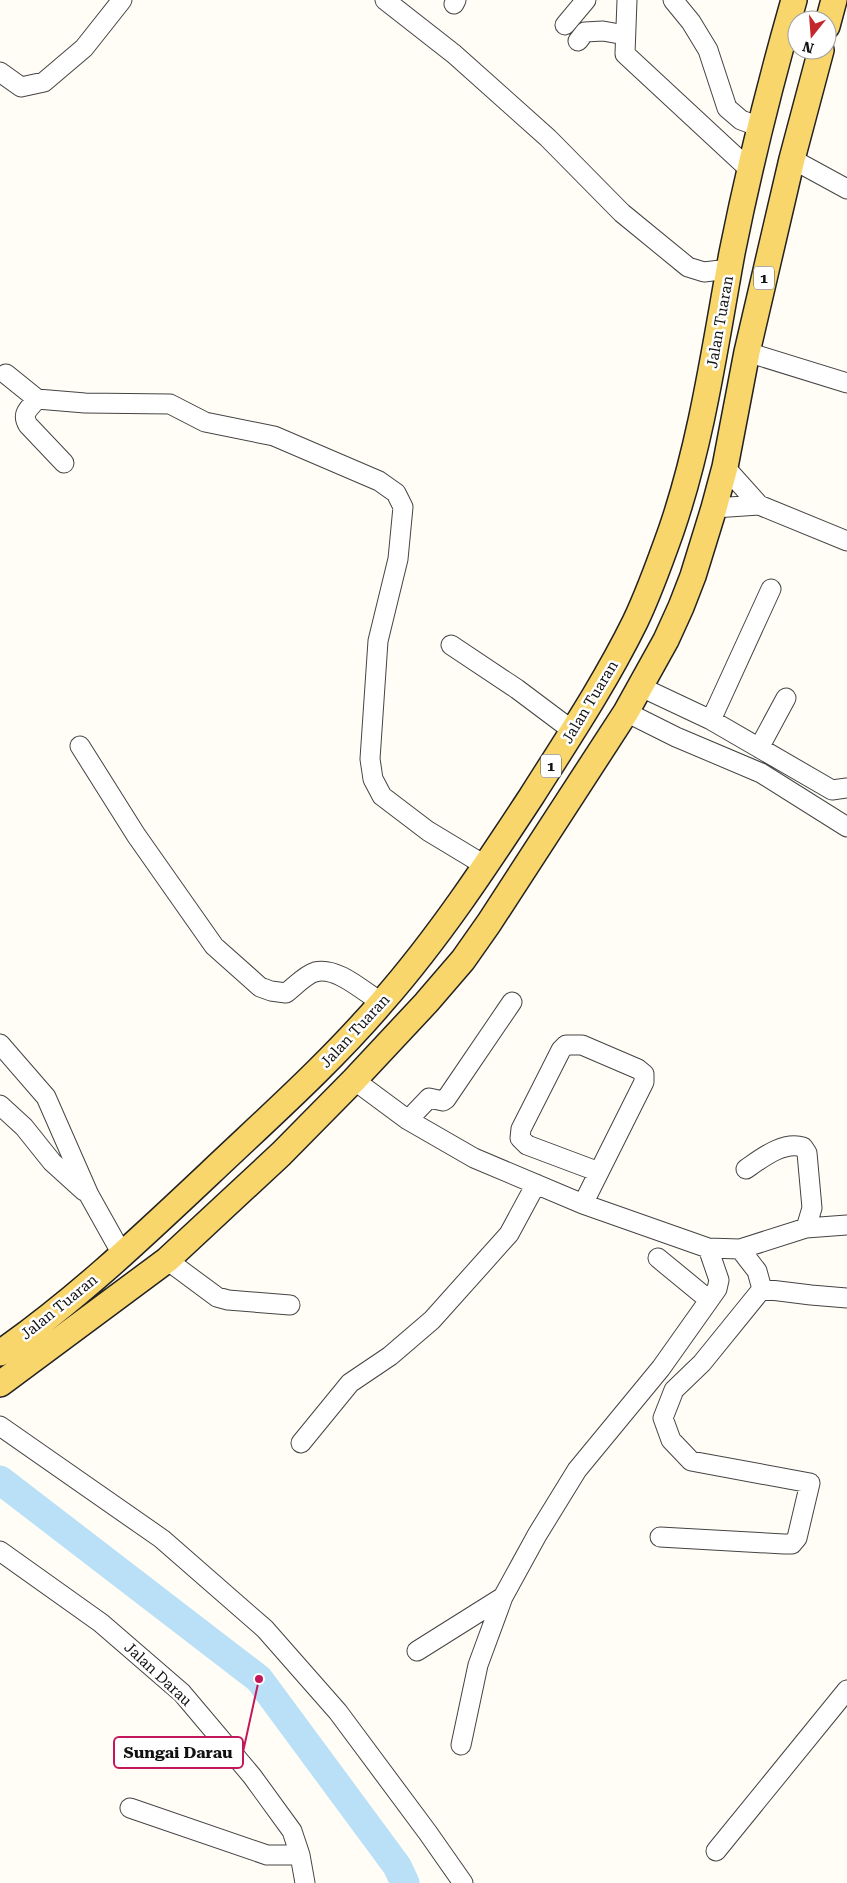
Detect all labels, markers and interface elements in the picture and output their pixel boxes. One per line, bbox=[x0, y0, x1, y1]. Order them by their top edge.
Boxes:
north arrow bbox=[787, 10, 837, 60]
text: N bbox=[800, 38, 816, 57]
road number: 1 bbox=[754, 266, 774, 290]
street label: Jalan Tuaran bbox=[703, 274, 737, 370]
street label: Jalan Tuaran bbox=[558, 657, 622, 747]
road number: 1 bbox=[541, 754, 561, 778]
street label: Jalan Tuaran bbox=[316, 990, 394, 1071]
street label: Jalan Tuaran bbox=[17, 1270, 101, 1343]
street label: Jalan Darau bbox=[121, 1638, 196, 1710]
callout: Sungai Darau bbox=[114, 1737, 243, 1768]
text: Sungai Darau bbox=[124, 1743, 233, 1762]

